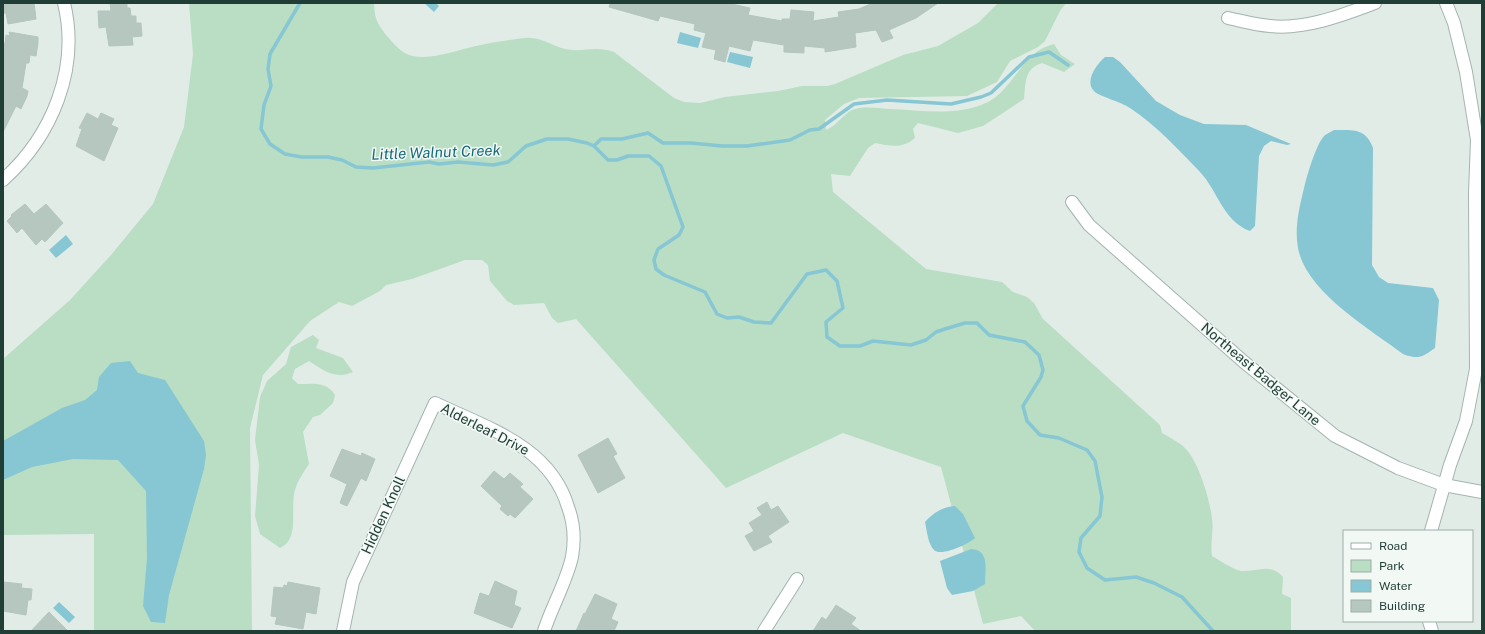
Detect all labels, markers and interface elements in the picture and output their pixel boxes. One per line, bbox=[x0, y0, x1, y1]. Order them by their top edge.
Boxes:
water label: Little Walnut Creek bbox=[371, 141, 502, 163]
street label: Northeast Badger Lane bbox=[1198, 319, 1324, 429]
street label: Alderleaf Drive bbox=[438, 400, 532, 458]
street label: Hidden Knoll bbox=[358, 473, 408, 557]
legend bbox=[1343, 530, 1473, 622]
text: Road bbox=[1379, 539, 1407, 553]
text: Park bbox=[1379, 559, 1405, 573]
text: Water bbox=[1379, 579, 1413, 593]
text: Building bbox=[1379, 599, 1425, 613]

